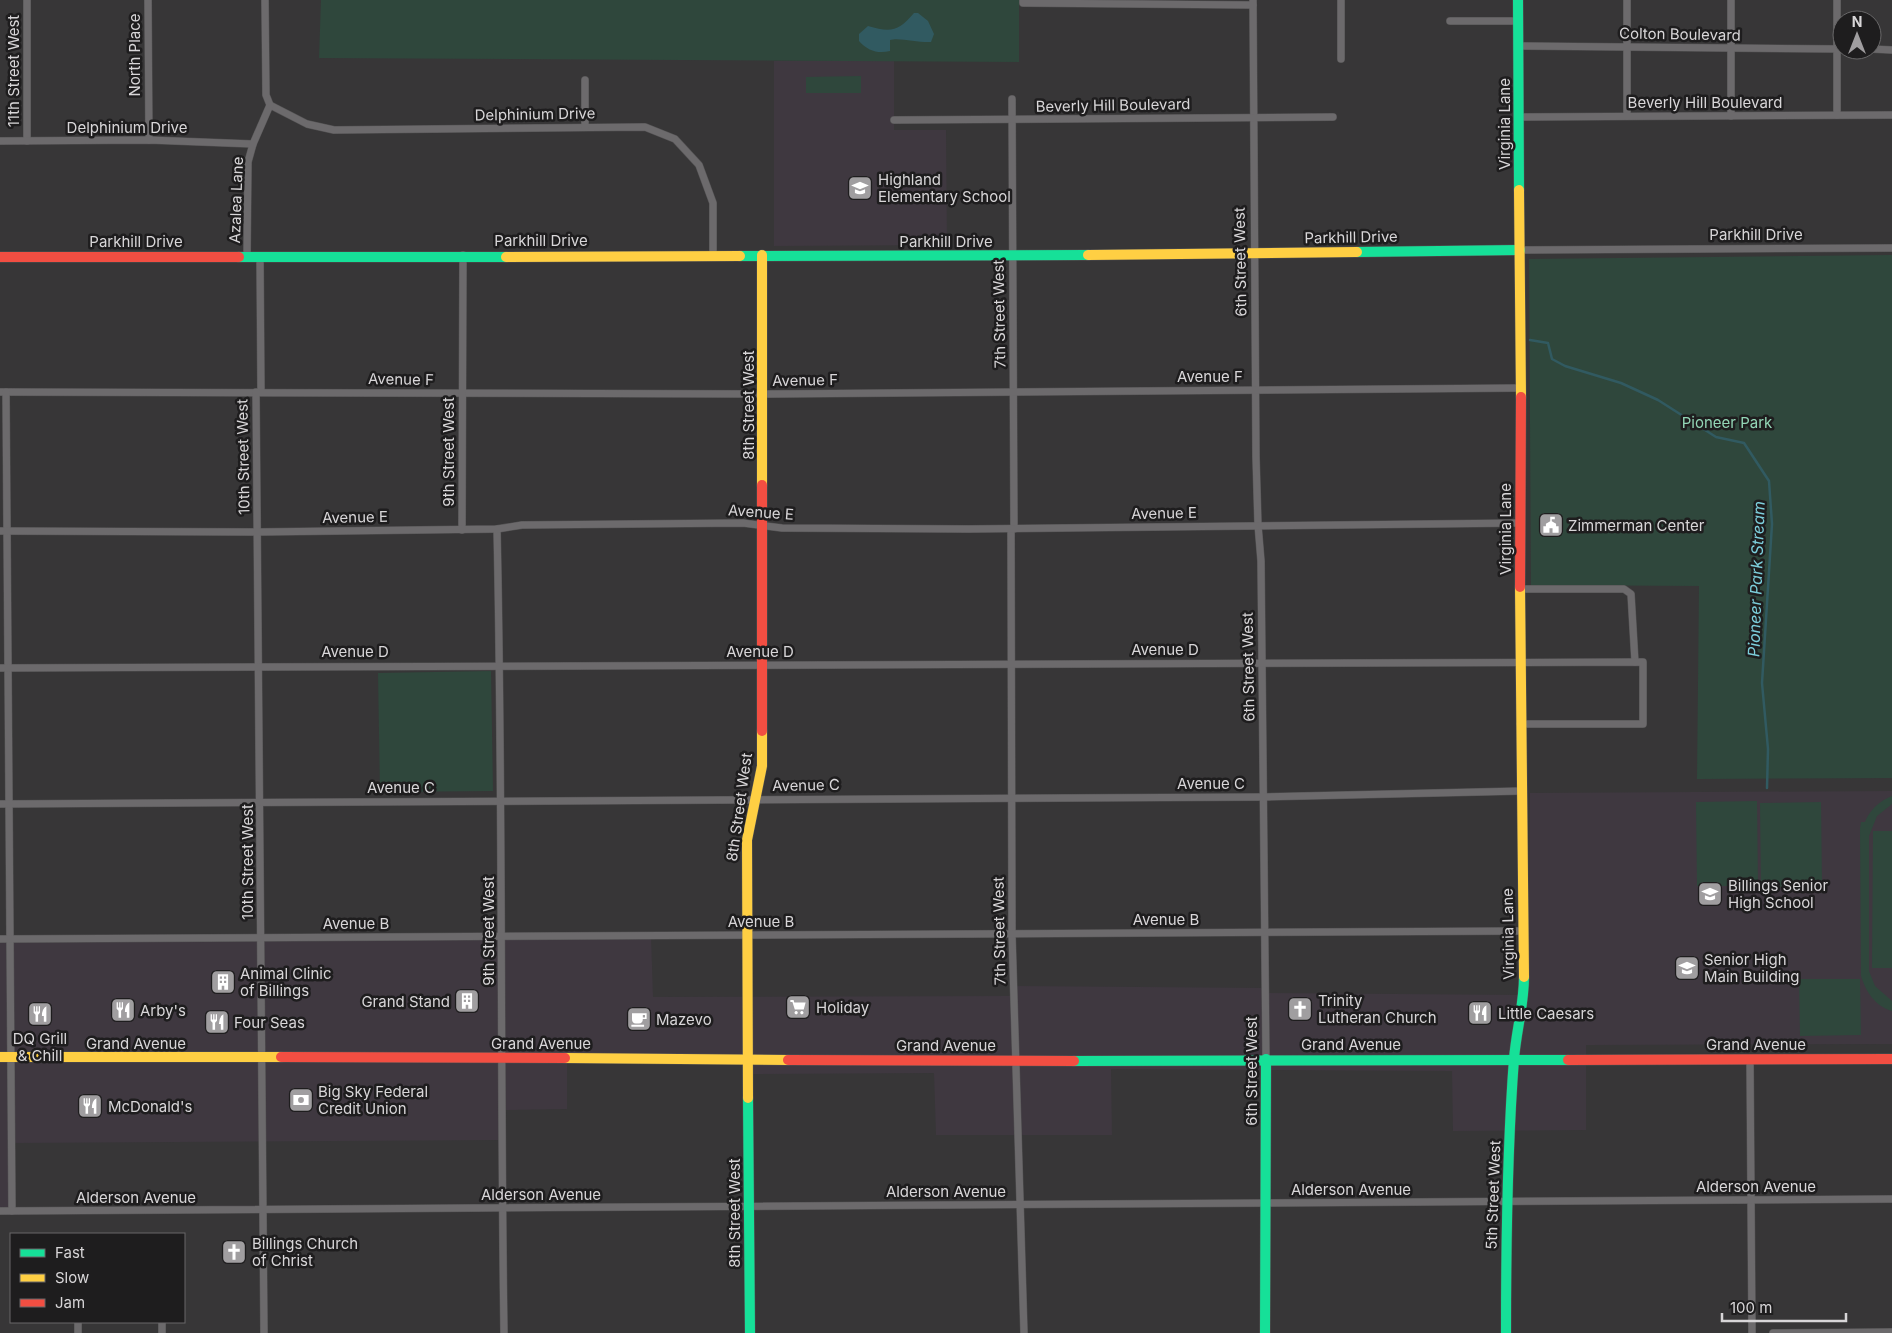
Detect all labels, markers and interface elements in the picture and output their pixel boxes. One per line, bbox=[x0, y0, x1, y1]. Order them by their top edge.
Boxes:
north arrow bbox=[1832, 10, 1882, 60]
street label: North Place bbox=[125, 13, 144, 97]
text: N bbox=[1852, 13, 1862, 30]
street label: 11th Street West bbox=[4, 15, 23, 127]
street label: Colton Boulevard bbox=[1619, 23, 1741, 45]
street label: Virginia Lane bbox=[1495, 78, 1514, 170]
street label: Beverly Hill Boulevard bbox=[1628, 93, 1782, 112]
street label: Beverly Hill Boulevard bbox=[1035, 94, 1191, 116]
street label: Delphinium Drive bbox=[474, 103, 596, 125]
street label: Delphinium Drive bbox=[67, 118, 187, 137]
street label: Azalea Lane bbox=[225, 156, 247, 244]
place label: Highland Elementary School bbox=[878, 170, 1011, 206]
school or university icon: Highland Elementary School bbox=[847, 175, 873, 201]
street label: 6th Street West bbox=[1230, 207, 1250, 317]
street label: Parkhill Drive bbox=[1709, 225, 1803, 244]
street label: Parkhill Drive bbox=[1304, 227, 1398, 247]
street label: Parkhill Drive bbox=[494, 231, 588, 250]
street label: Parkhill Drive bbox=[89, 232, 183, 251]
street label: Parkhill Drive bbox=[899, 232, 993, 251]
street label: 7th Street West bbox=[989, 259, 1009, 368]
street label: 8th Street West bbox=[739, 350, 758, 460]
street label: Avenue F bbox=[1177, 367, 1243, 386]
street label: Avenue F bbox=[368, 369, 434, 389]
street label: Avenue F bbox=[772, 370, 838, 390]
street label: 9th Street West bbox=[439, 397, 458, 507]
street label: 10th Street West bbox=[232, 399, 254, 515]
park label: Pioneer Park bbox=[1682, 413, 1773, 432]
street label: Virginia Lane bbox=[1496, 483, 1515, 575]
street label: Avenue E bbox=[727, 500, 795, 524]
water label: Pioneer Park Stream bbox=[1743, 501, 1769, 657]
street label: Avenue E bbox=[1131, 503, 1197, 523]
street label: Avenue E bbox=[322, 507, 388, 527]
public building icon: Zimmerman Center bbox=[1538, 512, 1564, 538]
place label: Zimmerman Center bbox=[1568, 516, 1705, 535]
street label: 6th Street West bbox=[1238, 612, 1258, 722]
street label: Avenue D bbox=[1131, 640, 1199, 659]
street label: Avenue D bbox=[321, 642, 389, 661]
street label: Avenue D bbox=[726, 642, 794, 661]
street label: 8th Street West bbox=[722, 751, 756, 863]
street label: Avenue C bbox=[1177, 774, 1245, 793]
street label: Avenue C bbox=[772, 775, 840, 795]
street label: Avenue C bbox=[367, 778, 435, 797]
street label: 10th Street West bbox=[238, 804, 257, 920]
street label: 9th Street West bbox=[479, 876, 498, 986]
street label: 7th Street West bbox=[989, 876, 1009, 985]
place label: Billings Senior High School bbox=[1728, 876, 1828, 912]
school or university icon: Billings Senior High School bbox=[1697, 881, 1723, 907]
street label: Virginia Lane bbox=[1498, 888, 1518, 980]
street label: Avenue B bbox=[1133, 910, 1199, 929]
street label: Avenue B bbox=[728, 912, 794, 931]
street label: Avenue B bbox=[323, 914, 389, 933]
place label: Senior High Main Building bbox=[1704, 950, 1800, 986]
school or university icon: Senior High Main Building bbox=[1674, 955, 1700, 981]
place label: Animal Clinic of Billings bbox=[240, 964, 332, 1000]
building icon: Animal Clinic of Billings bbox=[210, 969, 236, 995]
building icon: Grand Stand bbox=[454, 988, 480, 1014]
place label: Trinity Lutheran Church bbox=[1318, 991, 1437, 1027]
place label: Grand Stand bbox=[361, 992, 450, 1011]
supermarket icon: Holiday bbox=[785, 994, 811, 1020]
church icon: Trinity Lutheran Church bbox=[1287, 996, 1313, 1022]
restaurant icon: Arby's bbox=[110, 997, 136, 1023]
place label: Holiday bbox=[816, 998, 870, 1017]
restaurant icon: Little Caesars bbox=[1467, 1000, 1493, 1026]
restaurant icon: DQ Grill & Chill bbox=[27, 1001, 53, 1027]
place label: Arby's bbox=[140, 1001, 186, 1020]
place label: Little Caesars bbox=[1498, 1004, 1594, 1023]
cafe icon: Mazevo bbox=[626, 1006, 652, 1032]
restaurant icon: Four Seas bbox=[204, 1009, 230, 1035]
place label: Mazevo bbox=[656, 1010, 712, 1029]
place label: Four Seas bbox=[234, 1013, 305, 1032]
street label: 6th Street West bbox=[1242, 1016, 1261, 1126]
place label: DQ Grill & Chill bbox=[13, 1029, 67, 1065]
street label: Grand Avenue bbox=[86, 1034, 186, 1053]
street label: Grand Avenue bbox=[491, 1034, 591, 1053]
street label: Grand Avenue bbox=[1301, 1035, 1401, 1054]
street label: Grand Avenue bbox=[1706, 1035, 1806, 1054]
street label: Grand Avenue bbox=[896, 1036, 996, 1055]
place label: Big Sky Federal Credit Union bbox=[318, 1082, 428, 1118]
bank icon: Big Sky Federal Credit Union bbox=[288, 1087, 314, 1113]
restaurant icon: McDonald's bbox=[77, 1093, 103, 1119]
place label: McDonald's bbox=[108, 1097, 193, 1116]
street label: 5th Street West bbox=[1482, 1140, 1504, 1250]
street label: 8th Street West bbox=[725, 1158, 744, 1268]
street label: Alderson Avenue bbox=[1696, 1177, 1816, 1196]
street label: Alderson Avenue bbox=[1291, 1180, 1411, 1199]
street label: Alderson Avenue bbox=[886, 1182, 1006, 1201]
street label: Alderson Avenue bbox=[481, 1185, 601, 1204]
street label: Alderson Avenue bbox=[76, 1188, 196, 1207]
legend bbox=[10, 1233, 185, 1323]
place label: Billings Church of Christ bbox=[252, 1234, 358, 1270]
church icon: Billings Church of Christ bbox=[221, 1239, 247, 1265]
text: Fast bbox=[55, 1243, 85, 1262]
text: Slow bbox=[55, 1268, 89, 1287]
scale bar bbox=[1722, 1290, 1846, 1322]
text: Jam bbox=[55, 1293, 85, 1312]
text: 100 m bbox=[1730, 1298, 1772, 1317]

